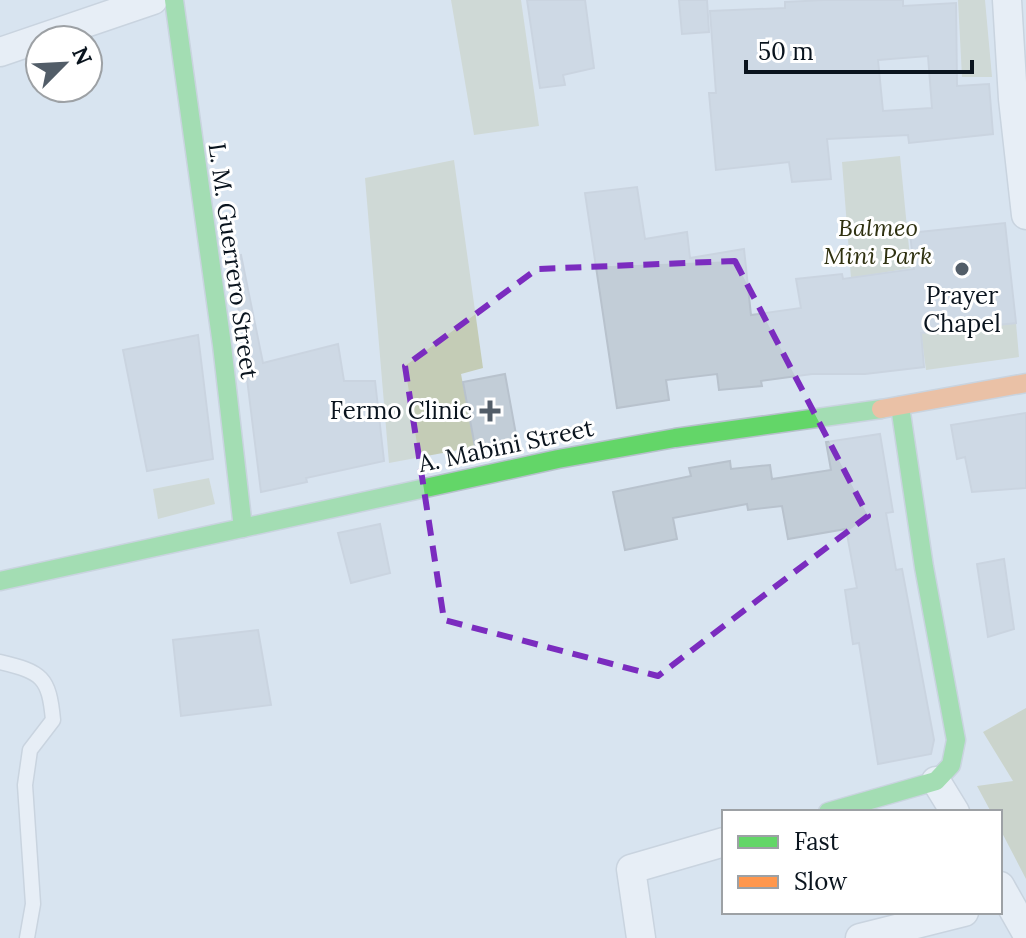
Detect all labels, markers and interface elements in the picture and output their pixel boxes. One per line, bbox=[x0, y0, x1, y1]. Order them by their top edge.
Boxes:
north arrow bbox=[24, 24, 104, 104]
scale bar bbox=[746, 24, 972, 74]
text: 50 m bbox=[758, 36, 814, 67]
text: N bbox=[66, 42, 99, 69]
street label: L. M. Guerrero Street bbox=[202, 141, 266, 382]
park label: Balmeo Mini Park bbox=[824, 212, 932, 271]
marker: Prayer Chapel bbox=[953, 260, 971, 278]
place label: Prayer Chapel bbox=[923, 280, 1001, 339]
place label: Fermo Clinic bbox=[330, 395, 472, 426]
marker: Fermo Clinic bbox=[479, 400, 501, 422]
street label: A. Mabini Street bbox=[415, 412, 597, 479]
legend bbox=[722, 810, 1002, 914]
text: Fast bbox=[794, 826, 840, 857]
text: Slow bbox=[794, 866, 848, 897]

